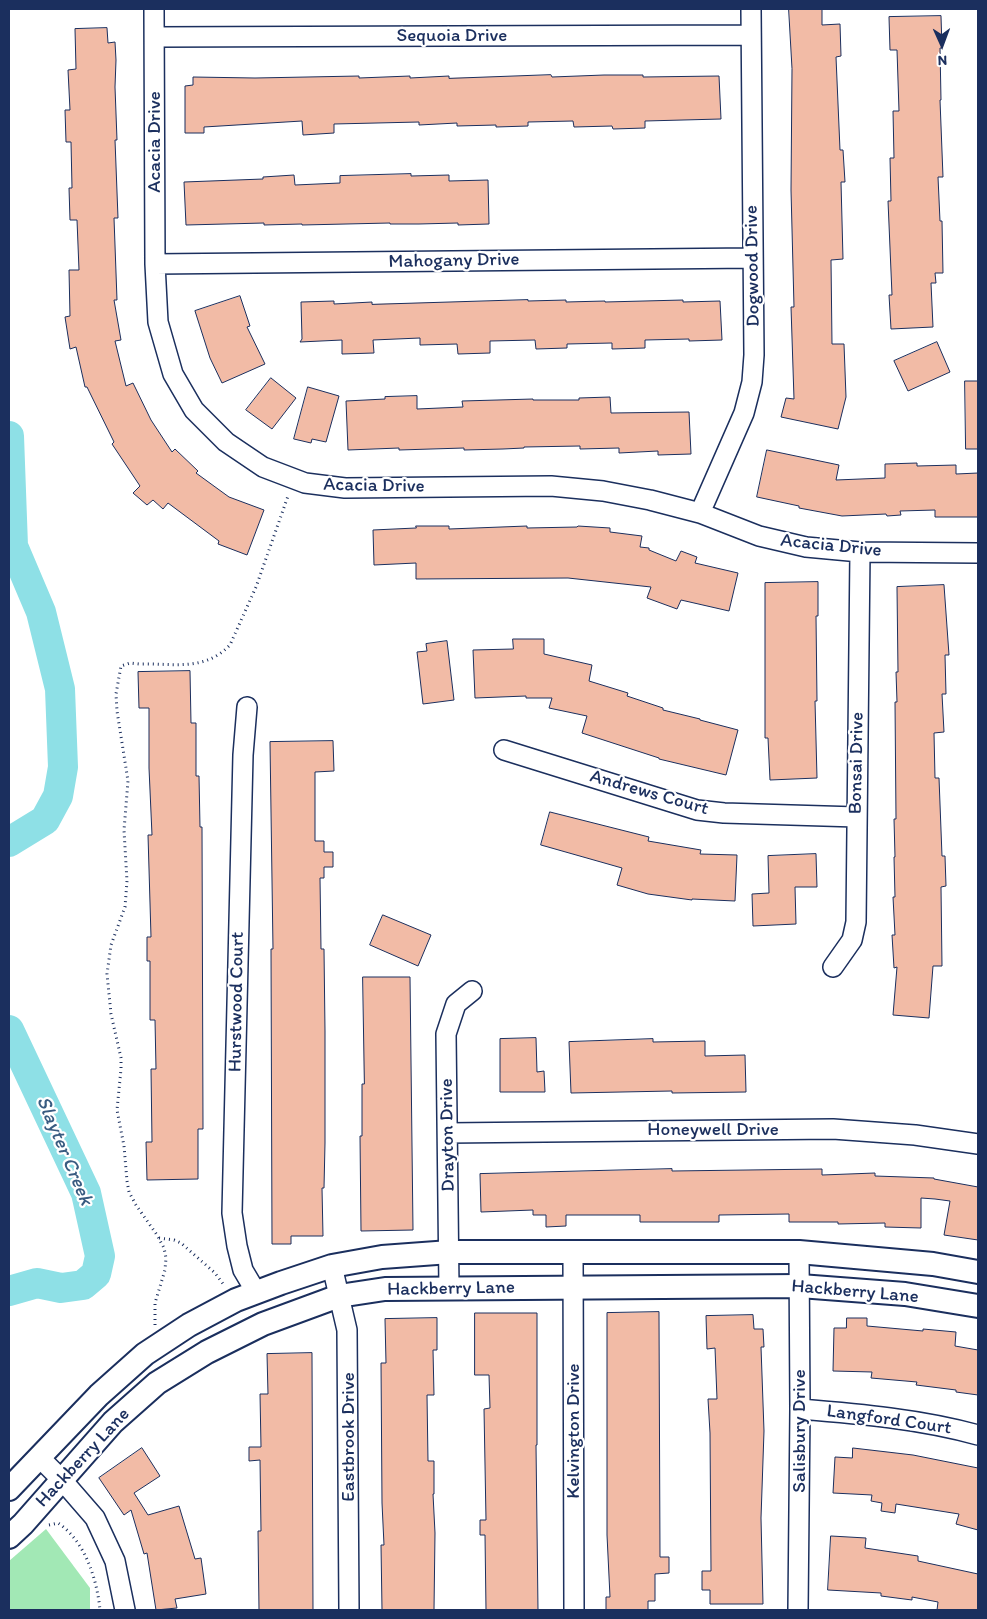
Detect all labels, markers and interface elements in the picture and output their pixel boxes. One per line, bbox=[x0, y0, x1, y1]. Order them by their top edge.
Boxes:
north arrow bbox=[917, 20, 967, 70]
street label: Sequoia Drive bbox=[397, 25, 507, 47]
text: N bbox=[938, 52, 948, 69]
street label: Acacia Drive bbox=[144, 91, 166, 193]
street label: Dogwood Drive bbox=[741, 205, 765, 327]
street label: Mahogany Drive bbox=[388, 248, 520, 274]
street label: Acacia Drive bbox=[323, 474, 425, 498]
street label: Acacia Drive bbox=[779, 529, 883, 563]
street label: Bonsai Drive bbox=[845, 712, 869, 814]
street label: Andrews Court bbox=[587, 765, 711, 821]
street label: Hurstwood Court bbox=[224, 932, 250, 1072]
street label: Drayton Drive bbox=[436, 1078, 460, 1192]
water label: Slayter Creek bbox=[30, 1093, 98, 1209]
street label: Honeywell Drive bbox=[647, 1119, 779, 1141]
street label: Hackberry Lane bbox=[790, 1275, 920, 1309]
street label: Hackberry Lane bbox=[387, 1276, 515, 1302]
street label: Kelvington Drive bbox=[563, 1363, 585, 1499]
street label: Salisbury Drive bbox=[789, 1369, 811, 1493]
street label: Eastbrook Drive bbox=[338, 1372, 360, 1502]
street label: Langford Court bbox=[825, 1400, 953, 1440]
street label: Hackberry Lane bbox=[31, 1403, 135, 1513]

